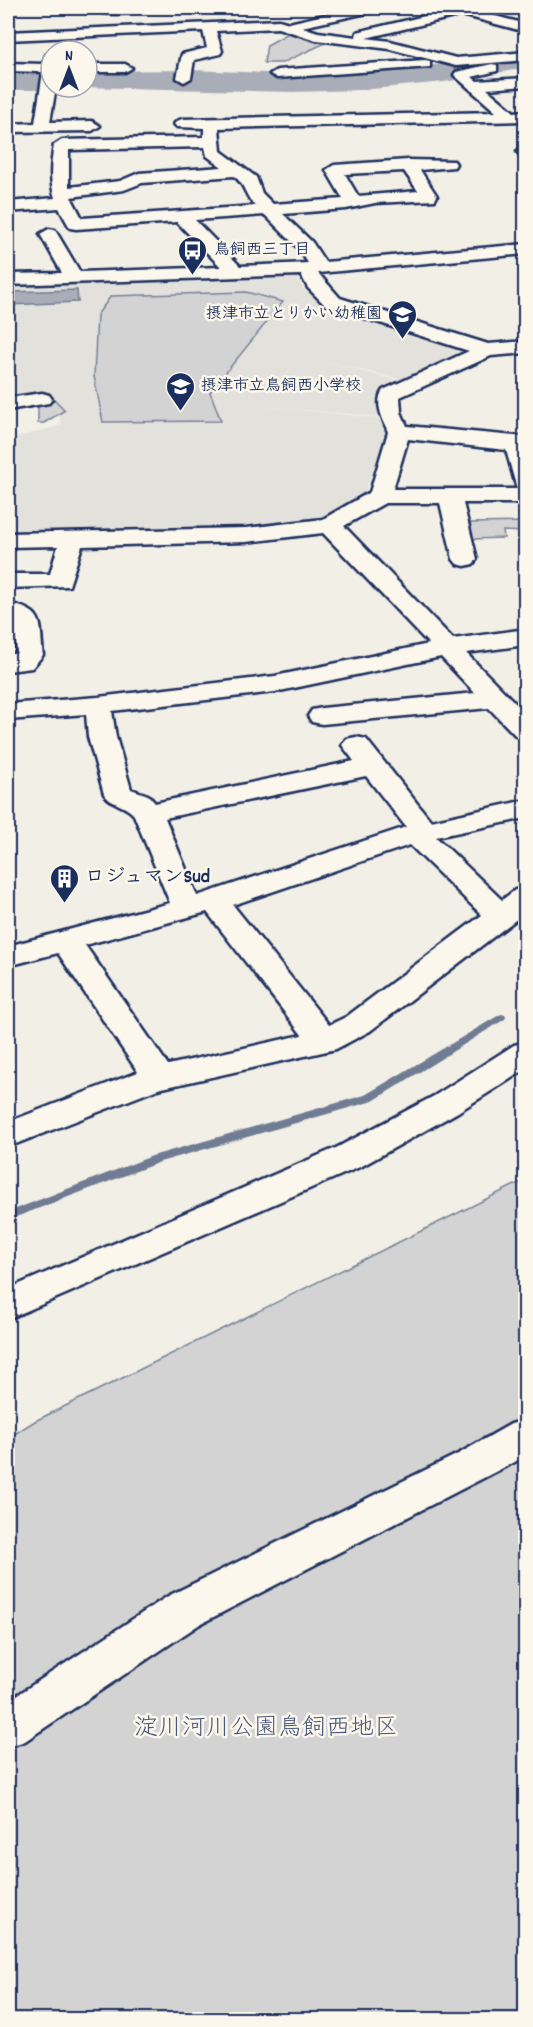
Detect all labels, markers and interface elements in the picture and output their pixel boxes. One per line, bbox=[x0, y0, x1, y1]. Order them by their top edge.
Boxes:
north arrow bbox=[39, 39, 99, 99]
text: N bbox=[65, 45, 73, 68]
bus stop icon: 鳥飼西三丁目 bbox=[177, 234, 209, 276]
place label: 鳥飼西三丁目 bbox=[214, 239, 310, 262]
school or university icon: 摂津市立とりかい幼稚園 bbox=[387, 298, 419, 340]
place label: 摂津市立とりかい幼稚園 bbox=[206, 303, 382, 326]
school or university icon: 摂津市立鳥飼西小学校 bbox=[164, 370, 196, 412]
place label: 摂津市立鳥飼西小学校 bbox=[201, 375, 361, 398]
building icon: ロジュマンSud bbox=[48, 862, 80, 904]
place label: ロジュマンSud bbox=[85, 864, 210, 892]
park label: 淀川河川公園鳥飼西地区 bbox=[134, 1712, 398, 1746]

